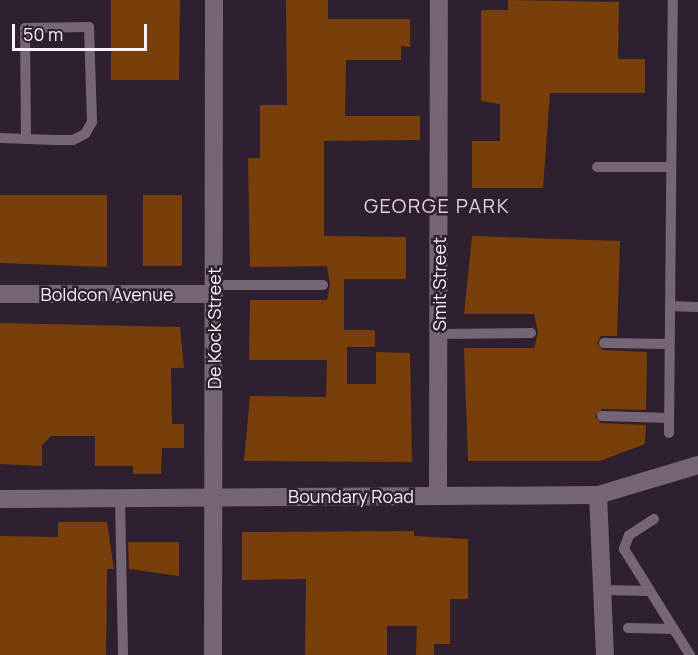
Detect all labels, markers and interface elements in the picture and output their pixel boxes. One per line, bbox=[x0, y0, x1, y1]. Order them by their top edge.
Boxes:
scale bar bbox=[15, 12, 150, 50]
text: 50 m bbox=[23, 22, 63, 46]
district label: GEORGE PARK bbox=[364, 193, 510, 217]
street label: Smit Street bbox=[428, 237, 450, 331]
street label: De Kock Street bbox=[203, 267, 225, 389]
street label: Boldcon Avenue bbox=[41, 283, 173, 305]
street label: Boundary Road bbox=[288, 485, 414, 507]

